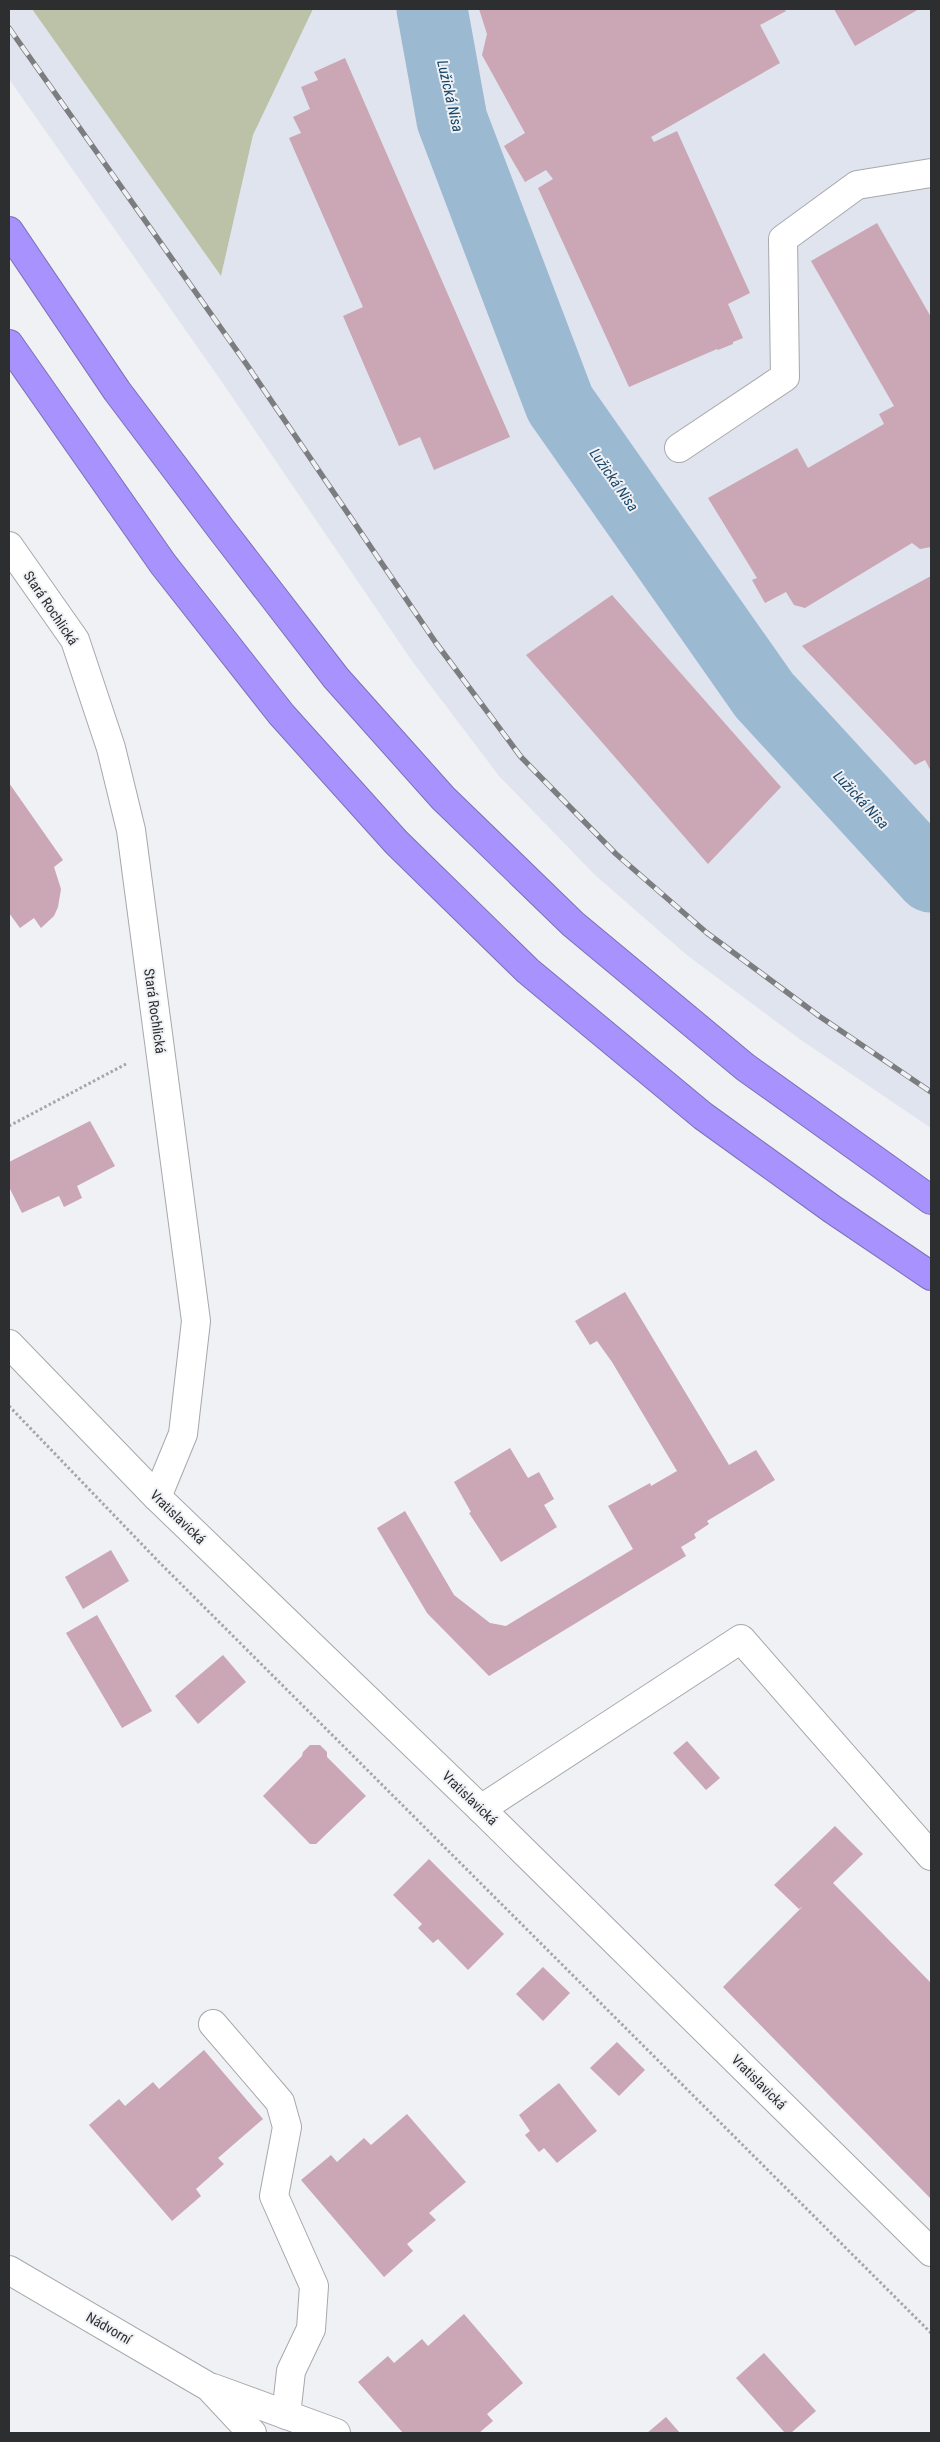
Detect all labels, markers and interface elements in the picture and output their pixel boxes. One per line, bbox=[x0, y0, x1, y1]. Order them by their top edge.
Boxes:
water label: Lužická Nisa bbox=[433, 58, 467, 134]
water label: Lužická Nisa bbox=[586, 445, 642, 515]
street label: Stará Rochlická bbox=[20, 568, 82, 648]
water label: Lužická Nisa bbox=[830, 767, 892, 833]
street label: Stará Rochlická bbox=[141, 967, 169, 1055]
street label: Vratislavická bbox=[147, 1487, 209, 1547]
street label: Vratislavická bbox=[439, 1768, 501, 1828]
street label: Vratislavická bbox=[728, 2051, 790, 2113]
street label: Nádvorní bbox=[84, 2309, 135, 2348]

